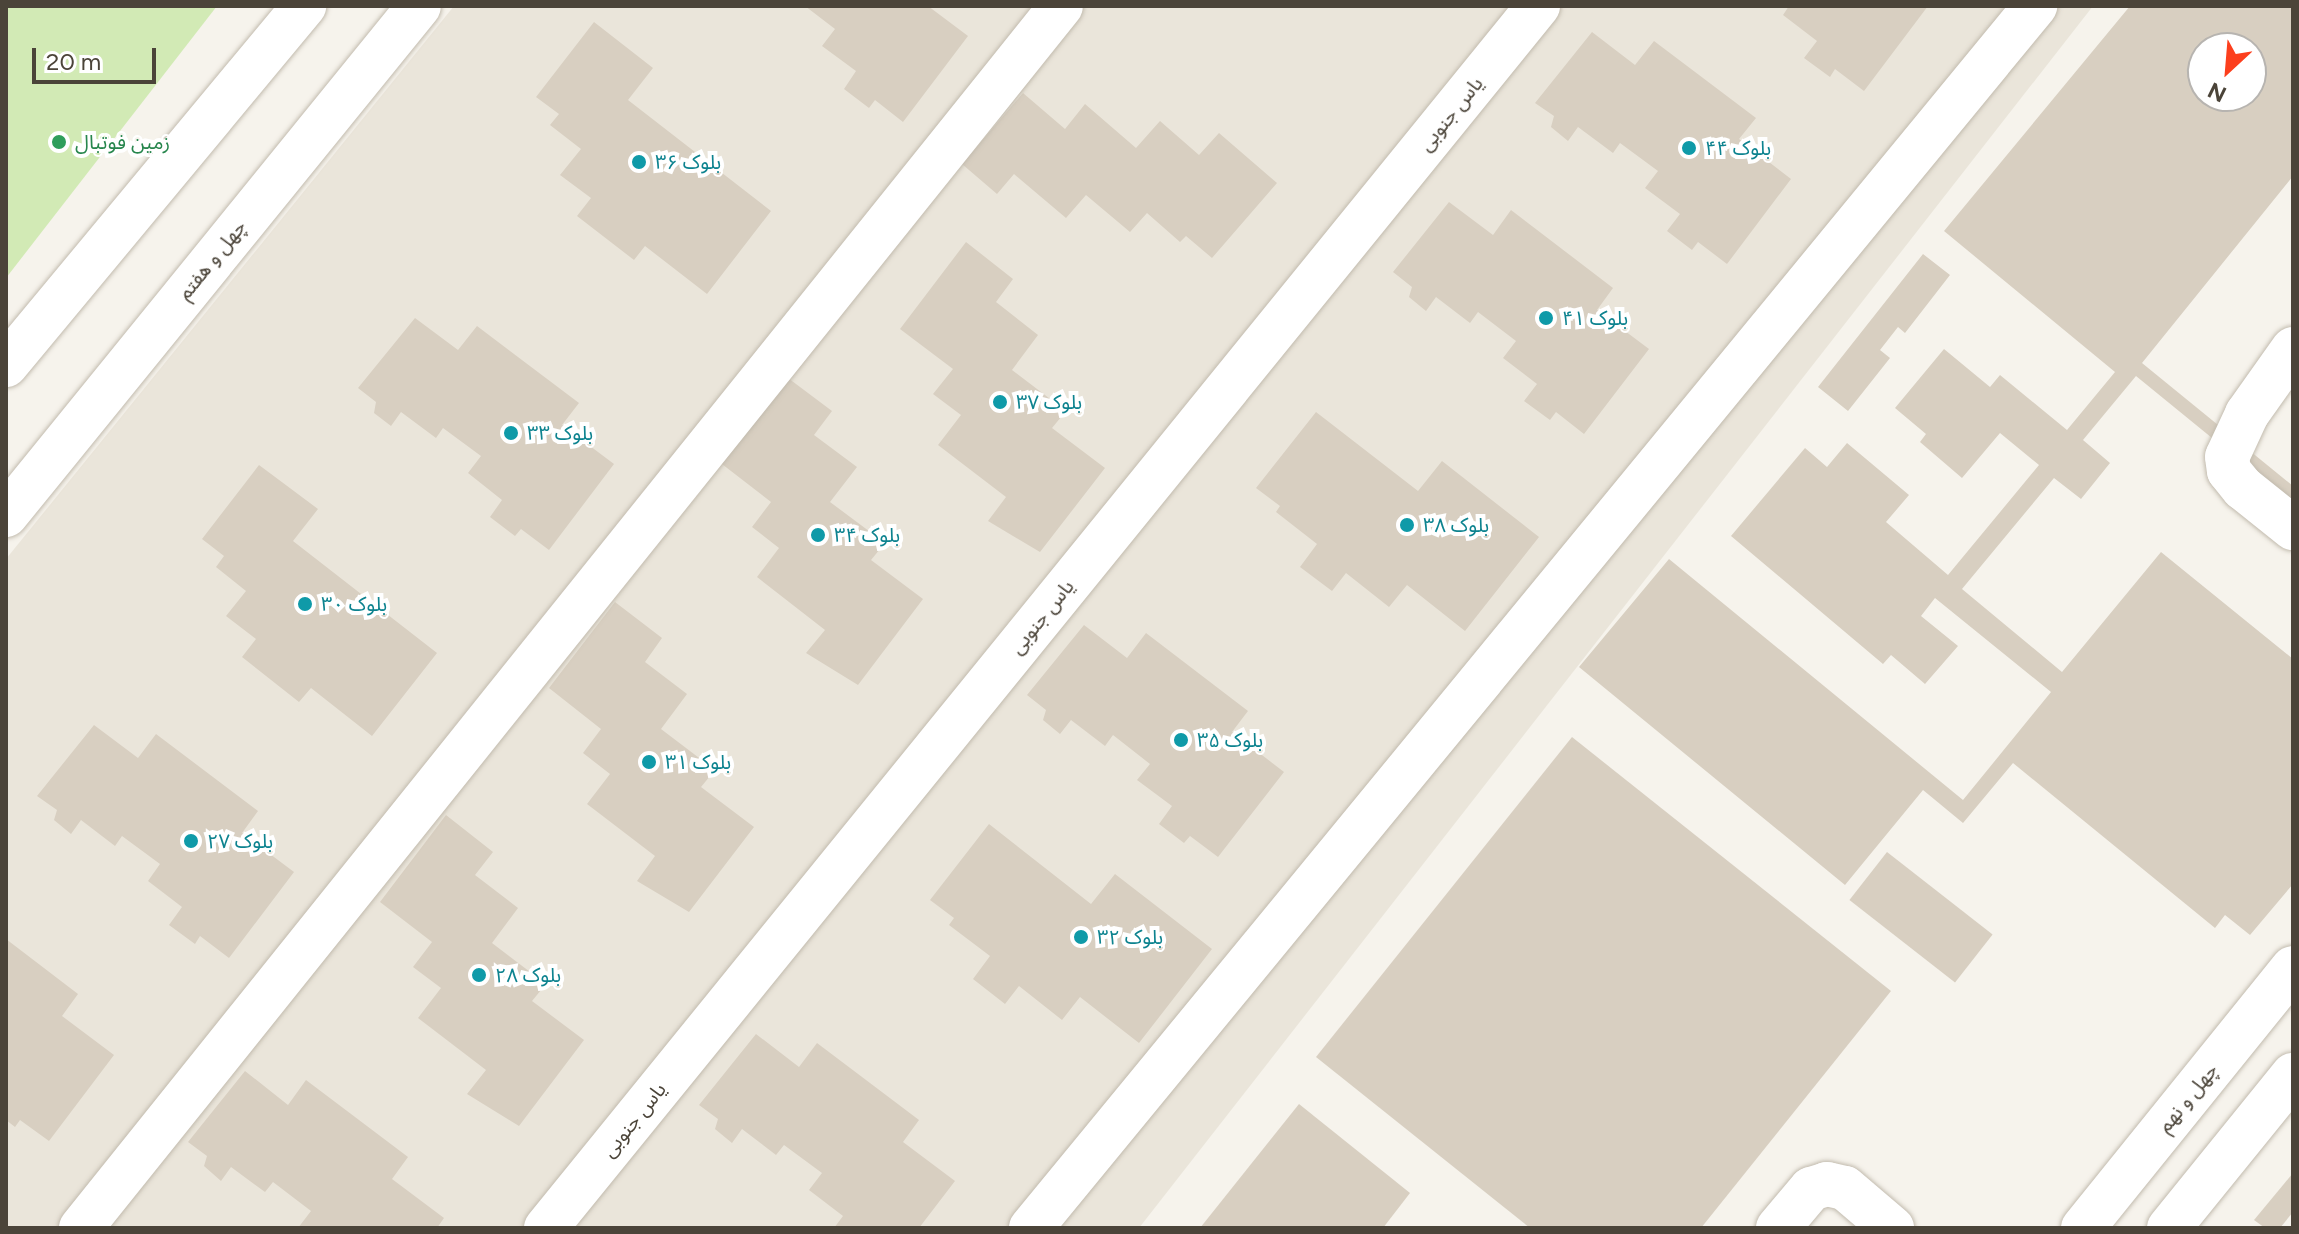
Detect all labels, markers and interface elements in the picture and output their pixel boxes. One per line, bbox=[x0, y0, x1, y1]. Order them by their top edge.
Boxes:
scale bar bbox=[36, 32, 160, 82]
north arrow bbox=[2187, 32, 2267, 112]
text: 20 m bbox=[46, 47, 101, 76]
street label: یاس جنوبی bbox=[1414, 72, 1488, 156]
text: N bbox=[2204, 76, 2231, 108]
place label: زمین فوتبال bbox=[75, 130, 170, 154]
marker: زمین فوتبال bbox=[50, 133, 68, 151]
place label: بلوک ۴۴ bbox=[1705, 136, 1771, 160]
marker: بلوک ۴۴ bbox=[1680, 139, 1698, 157]
place label: بلوک ۳۶ bbox=[655, 150, 721, 174]
marker: بلوک ۳۶ bbox=[630, 153, 648, 171]
street label: چهل و هفتم bbox=[173, 215, 251, 305]
place label: بلوک ۴۱ bbox=[1562, 306, 1628, 330]
marker: بلوک ۴۱ bbox=[1537, 309, 1555, 327]
place label: بلوک ۳۷ bbox=[1016, 390, 1082, 414]
marker: بلوک ۳۷ bbox=[991, 393, 1009, 411]
place label: بلوک ۳۳ bbox=[527, 421, 593, 445]
marker: بلوک ۳۳ bbox=[502, 424, 520, 442]
place label: بلوک ۳۸ bbox=[1423, 513, 1489, 537]
marker: بلوک ۳۸ bbox=[1398, 516, 1416, 534]
place label: بلوک ۳۴ bbox=[834, 523, 900, 547]
marker: بلوک ۳۴ bbox=[809, 526, 827, 544]
street label: یاس جنوبی bbox=[1005, 575, 1079, 659]
place label: بلوک ۳۰ bbox=[321, 592, 387, 616]
marker: بلوک ۳۰ bbox=[296, 595, 314, 613]
place label: بلوک ۳۵ bbox=[1197, 728, 1263, 752]
marker: بلوک ۳۵ bbox=[1172, 731, 1190, 749]
place label: بلوک ۳۱ bbox=[665, 750, 731, 774]
marker: بلوک ۳۱ bbox=[640, 753, 658, 771]
place label: بلوک ۲۷ bbox=[207, 829, 273, 853]
marker: بلوک ۲۷ bbox=[182, 832, 200, 850]
place label: بلوک ۳۲ bbox=[1097, 925, 1163, 949]
marker: بلوک ۳۲ bbox=[1072, 928, 1090, 946]
place label: بلوک ۲۸ bbox=[495, 963, 561, 987]
marker: بلوک ۲۸ bbox=[470, 966, 488, 984]
street label: چهل و نهم bbox=[2153, 1059, 2223, 1137]
street label: یاس جنوبی bbox=[597, 1078, 671, 1162]

